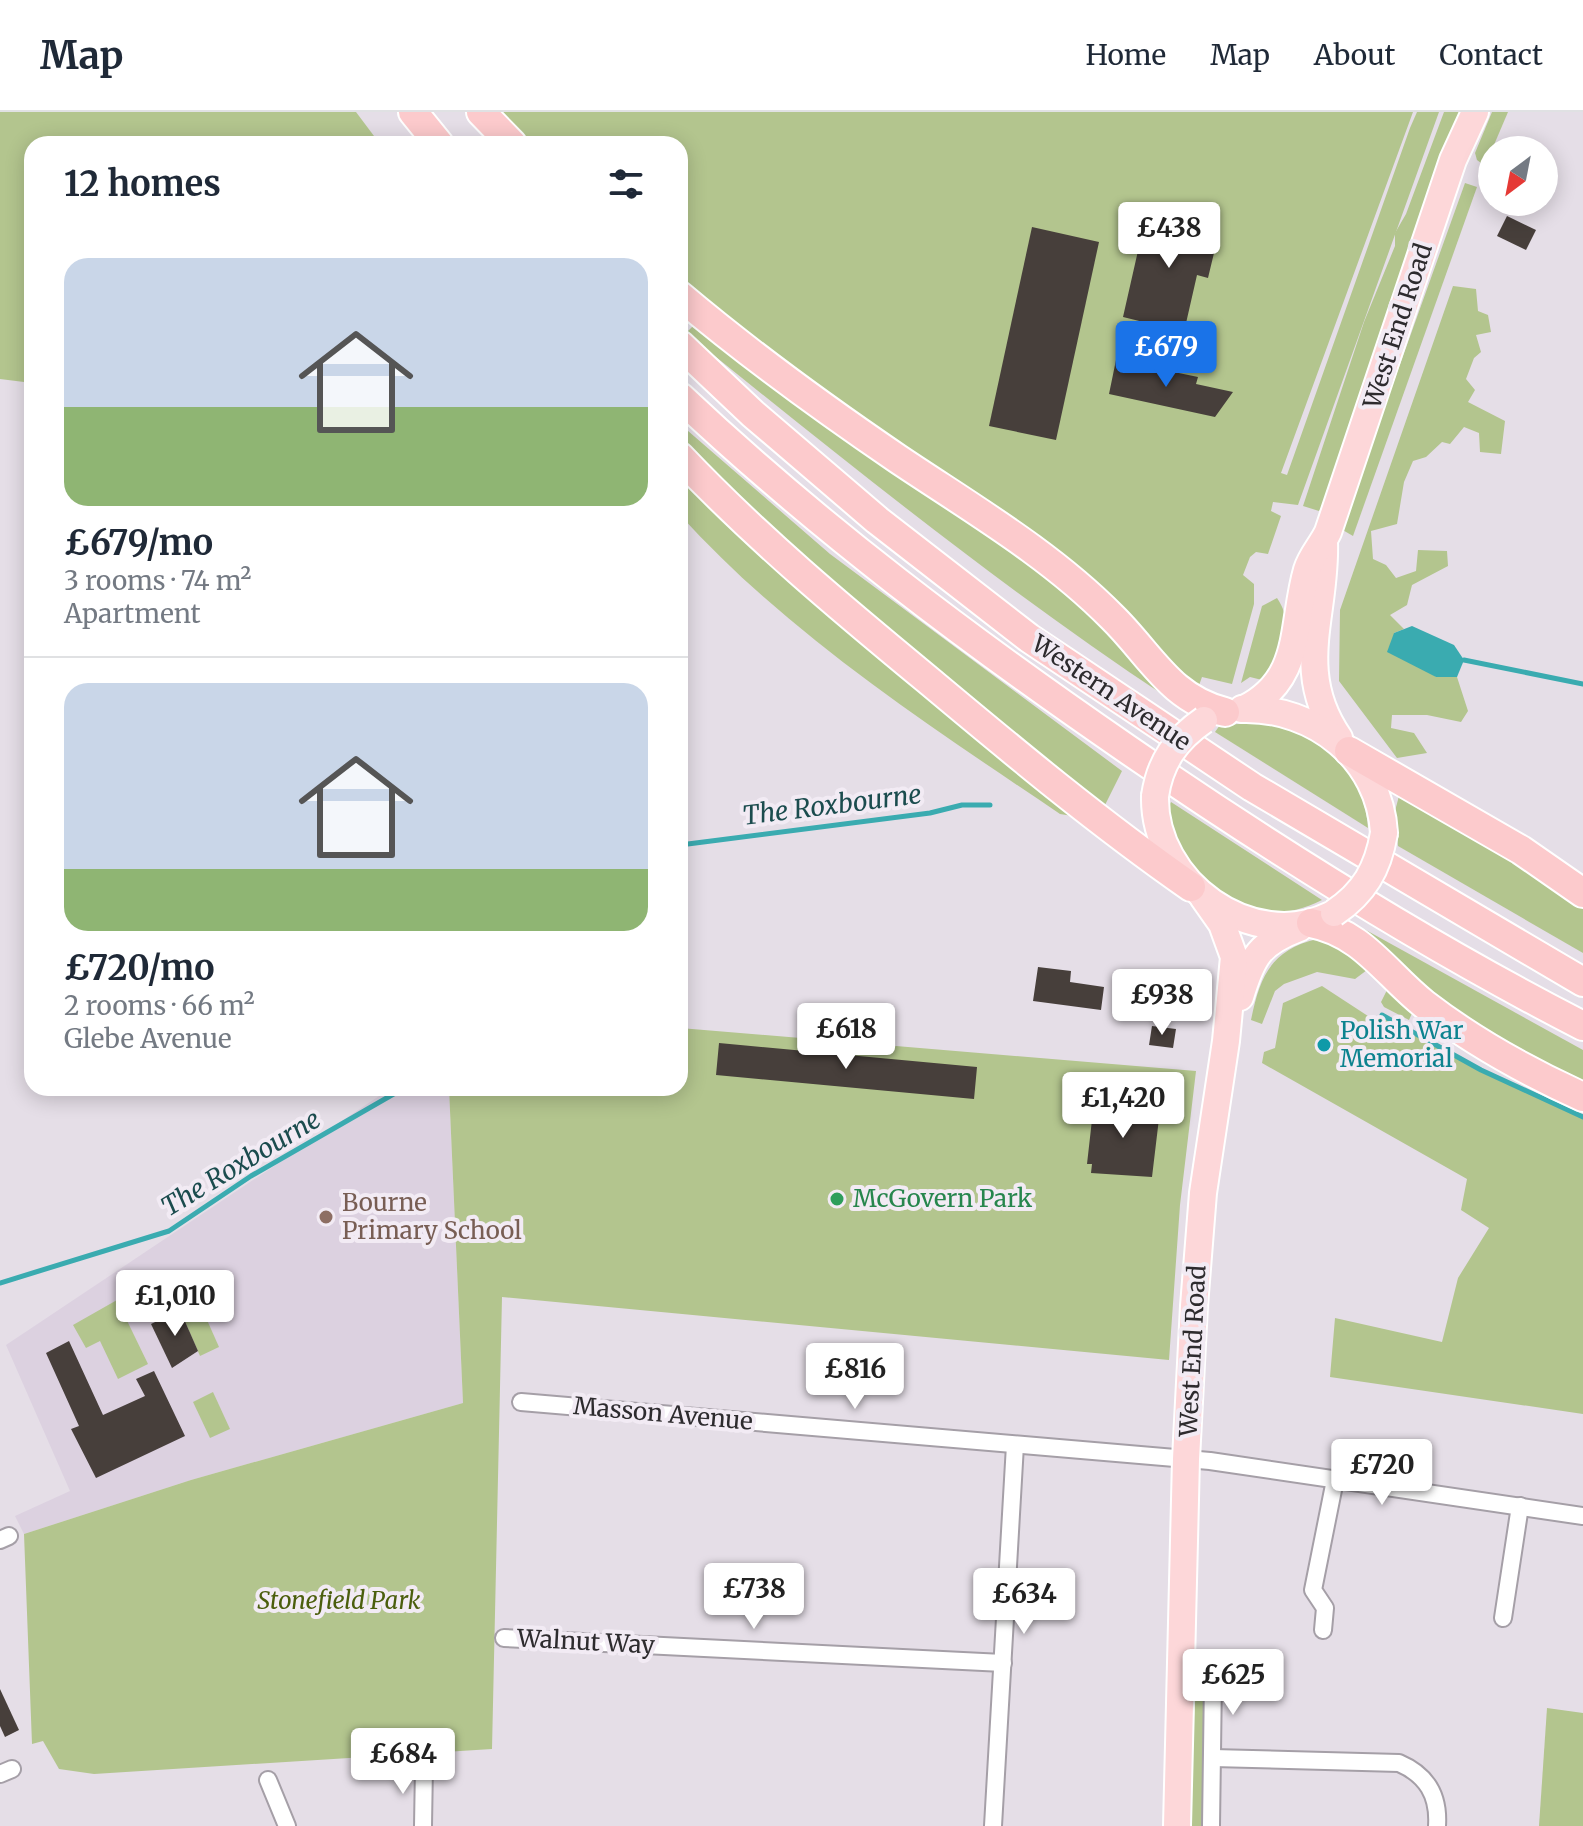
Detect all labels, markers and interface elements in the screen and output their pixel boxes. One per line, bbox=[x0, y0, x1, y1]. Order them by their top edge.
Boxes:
text: Map bbox=[40, 32, 124, 79]
text: Home bbox=[1085, 37, 1166, 73]
text: Map bbox=[1210, 37, 1270, 73]
text: About bbox=[1314, 37, 1395, 73]
text: Contact bbox=[1439, 37, 1543, 73]
north arrow bbox=[1478, 136, 1558, 216]
map controls bbox=[1478, 136, 1558, 216]
icon: filters bbox=[604, 162, 648, 206]
text: 12 homes bbox=[64, 163, 221, 205]
pin: £438 bbox=[1122, 202, 1216, 270]
text: £438 bbox=[1136, 211, 1202, 244]
street label: West End Road bbox=[1356, 239, 1439, 413]
icon: home bbox=[284, 310, 428, 454]
pin: £679 bbox=[1119, 321, 1213, 389]
text: £679 bbox=[1134, 330, 1198, 363]
text: £679/mo bbox=[64, 522, 213, 564]
text: 3 rooms · 74 m² bbox=[64, 564, 251, 597]
text: Apartment bbox=[64, 597, 201, 630]
street label: Western Avenue bbox=[1025, 627, 1197, 757]
icon: home bbox=[284, 735, 428, 879]
water label: The Roxbourne bbox=[741, 777, 923, 832]
text: £720/mo bbox=[64, 947, 214, 989]
pin: £938 bbox=[1115, 969, 1209, 1037]
text: £938 bbox=[1130, 978, 1194, 1011]
text: 2 rooms · 66 m² bbox=[64, 989, 255, 1022]
pin: £618 bbox=[799, 1003, 893, 1071]
text: £618 bbox=[815, 1012, 877, 1045]
place label: Polish War Memorial bbox=[1340, 1015, 1464, 1074]
text: Glebe Avenue bbox=[64, 1022, 232, 1055]
marker: Polish War Memorial bbox=[1315, 1036, 1333, 1054]
pin: £1,420 bbox=[1058, 1072, 1188, 1140]
text: £1,420 bbox=[1080, 1081, 1166, 1114]
water label: The Roxbourne bbox=[155, 1102, 326, 1223]
place label: McGovern Park bbox=[853, 1183, 1033, 1214]
place label: Bourne Primary School bbox=[342, 1187, 522, 1246]
marker: McGovern Park bbox=[828, 1190, 846, 1208]
marker: Bourne Primary School bbox=[317, 1208, 335, 1226]
street label: West End Road bbox=[1172, 1264, 1212, 1439]
pin: £1,010 bbox=[110, 1270, 240, 1338]
text: £1,010 bbox=[134, 1279, 216, 1312]
pin: £816 bbox=[808, 1343, 902, 1411]
text: £816 bbox=[824, 1352, 886, 1385]
street label: Masson Avenue bbox=[572, 1390, 754, 1437]
pin: £720 bbox=[1335, 1439, 1429, 1507]
text: £720 bbox=[1349, 1448, 1415, 1481]
pin: £738 bbox=[707, 1563, 801, 1631]
pin: £634 bbox=[977, 1568, 1071, 1636]
text: £738 bbox=[722, 1572, 786, 1605]
text: £634 bbox=[991, 1577, 1057, 1610]
park label: Stonefield Park bbox=[257, 1585, 421, 1616]
street label: Walnut Way bbox=[515, 1622, 656, 1661]
pin: £625 bbox=[1186, 1649, 1280, 1717]
text: £625 bbox=[1201, 1658, 1265, 1691]
pin: £684 bbox=[356, 1728, 450, 1796]
text: £684 bbox=[369, 1737, 437, 1770]

